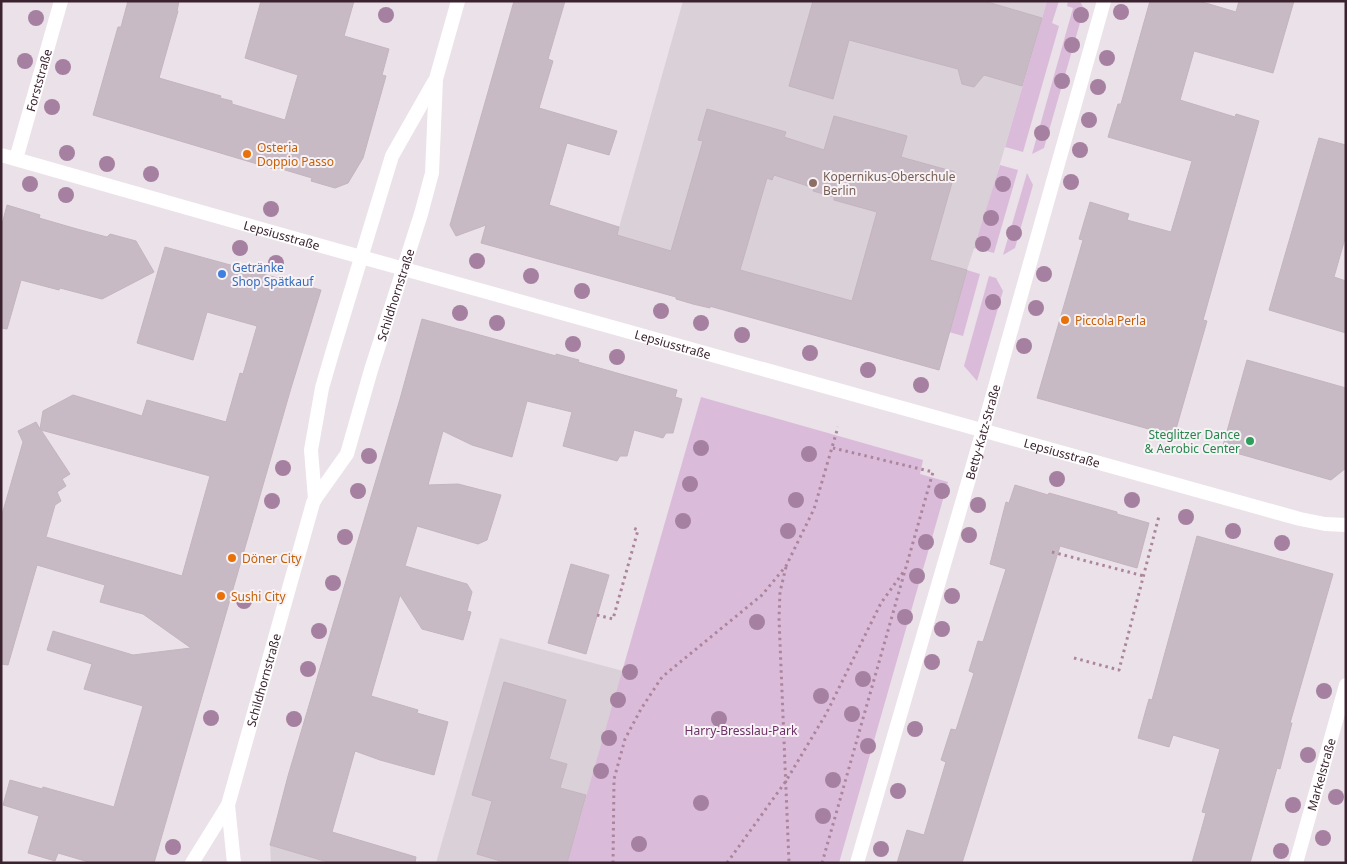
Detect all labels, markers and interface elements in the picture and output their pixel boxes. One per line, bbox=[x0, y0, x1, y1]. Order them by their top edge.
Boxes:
street label: Forststraße bbox=[21, 47, 56, 113]
place label: Osteria Doppio Passo bbox=[257, 139, 334, 170]
marker: Osteria Doppio Passo bbox=[241, 148, 253, 160]
place label: Kopernikus-Oberschule Berlin bbox=[823, 168, 956, 199]
marker: Kopernikus-Oberschule Berlin bbox=[807, 177, 819, 189]
street label: Lepsiusstraße bbox=[242, 216, 322, 254]
street label: Schildhornstraße bbox=[372, 246, 418, 343]
place label: Getränke Shop Spätkauf bbox=[232, 259, 314, 290]
marker: Getränke Shop Spätkauf bbox=[216, 268, 228, 280]
place label: Piccola Perla bbox=[1075, 312, 1146, 329]
marker: Piccola Perla bbox=[1059, 314, 1071, 326]
street label: Lepsiusstraße bbox=[633, 325, 713, 363]
street label: Betty-Katz-Straße bbox=[961, 382, 1004, 481]
place label: Steglitzer Dance & Aerobic Center bbox=[1145, 426, 1240, 457]
street label: Lepsiusstraße bbox=[1022, 434, 1102, 471]
marker: Steglitzer Dance & Aerobic Center bbox=[1244, 435, 1256, 447]
place label: Döner City bbox=[242, 550, 302, 567]
marker: Döner City bbox=[226, 552, 238, 564]
place label: Sushi City bbox=[231, 588, 286, 605]
marker: Sushi City bbox=[215, 590, 227, 602]
street label: Schildhornstraße bbox=[242, 631, 284, 729]
park label: Harry-Bresslau-Park bbox=[685, 722, 798, 739]
street label: Markelstraße bbox=[1303, 736, 1339, 813]

